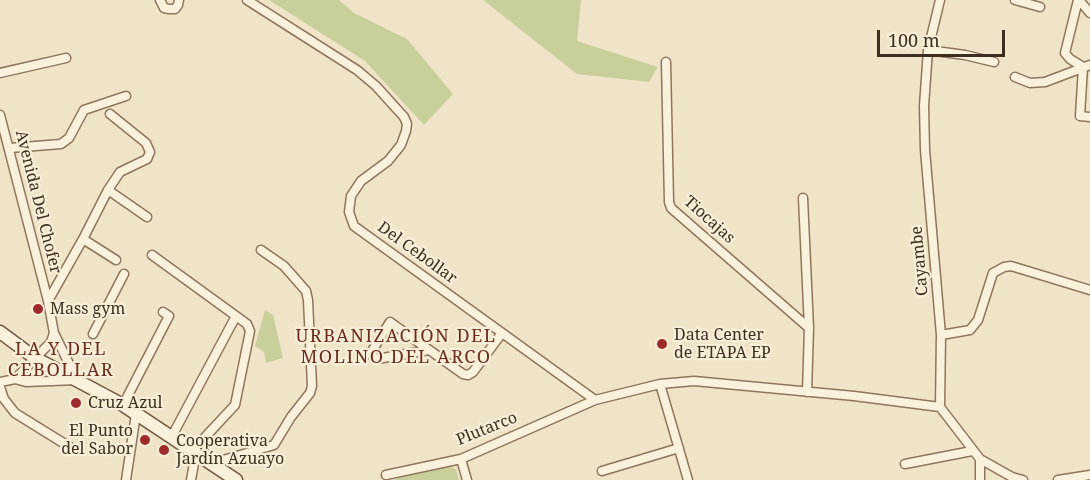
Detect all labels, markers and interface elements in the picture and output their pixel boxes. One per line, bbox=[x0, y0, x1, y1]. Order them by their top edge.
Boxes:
scale bar bbox=[880, 18, 1008, 56]
text: 100 m bbox=[888, 28, 940, 52]
street label: Avenida Del Chofer bbox=[11, 128, 65, 276]
street label: Tiocajas bbox=[680, 192, 738, 248]
street label: Del Cebollar bbox=[374, 218, 460, 288]
street label: Cayambe bbox=[907, 225, 933, 297]
place label: Mass gym bbox=[50, 299, 125, 319]
marker: Mass gym bbox=[31, 302, 45, 316]
place label: Data Center de ETAPA EP bbox=[674, 325, 771, 363]
district label: URBANIZACIÓN DEL MOLINO DEL ARCO bbox=[295, 326, 497, 368]
marker: Data Center de ETAPA EP bbox=[655, 337, 669, 351]
district label: LA Y DEL CEBOLLAR bbox=[8, 339, 114, 382]
place label: Cruz Azul bbox=[88, 393, 162, 413]
marker: Cruz Azul bbox=[69, 396, 83, 410]
street label: Plutarco bbox=[454, 408, 520, 450]
place label: El Punto del Sabor bbox=[61, 421, 133, 459]
place label: Cooperativa Jardín Azuayo bbox=[176, 431, 284, 469]
marker: El Punto del Sabor bbox=[138, 433, 152, 447]
marker: Cooperativa Jardín Azuayo bbox=[157, 443, 171, 457]

